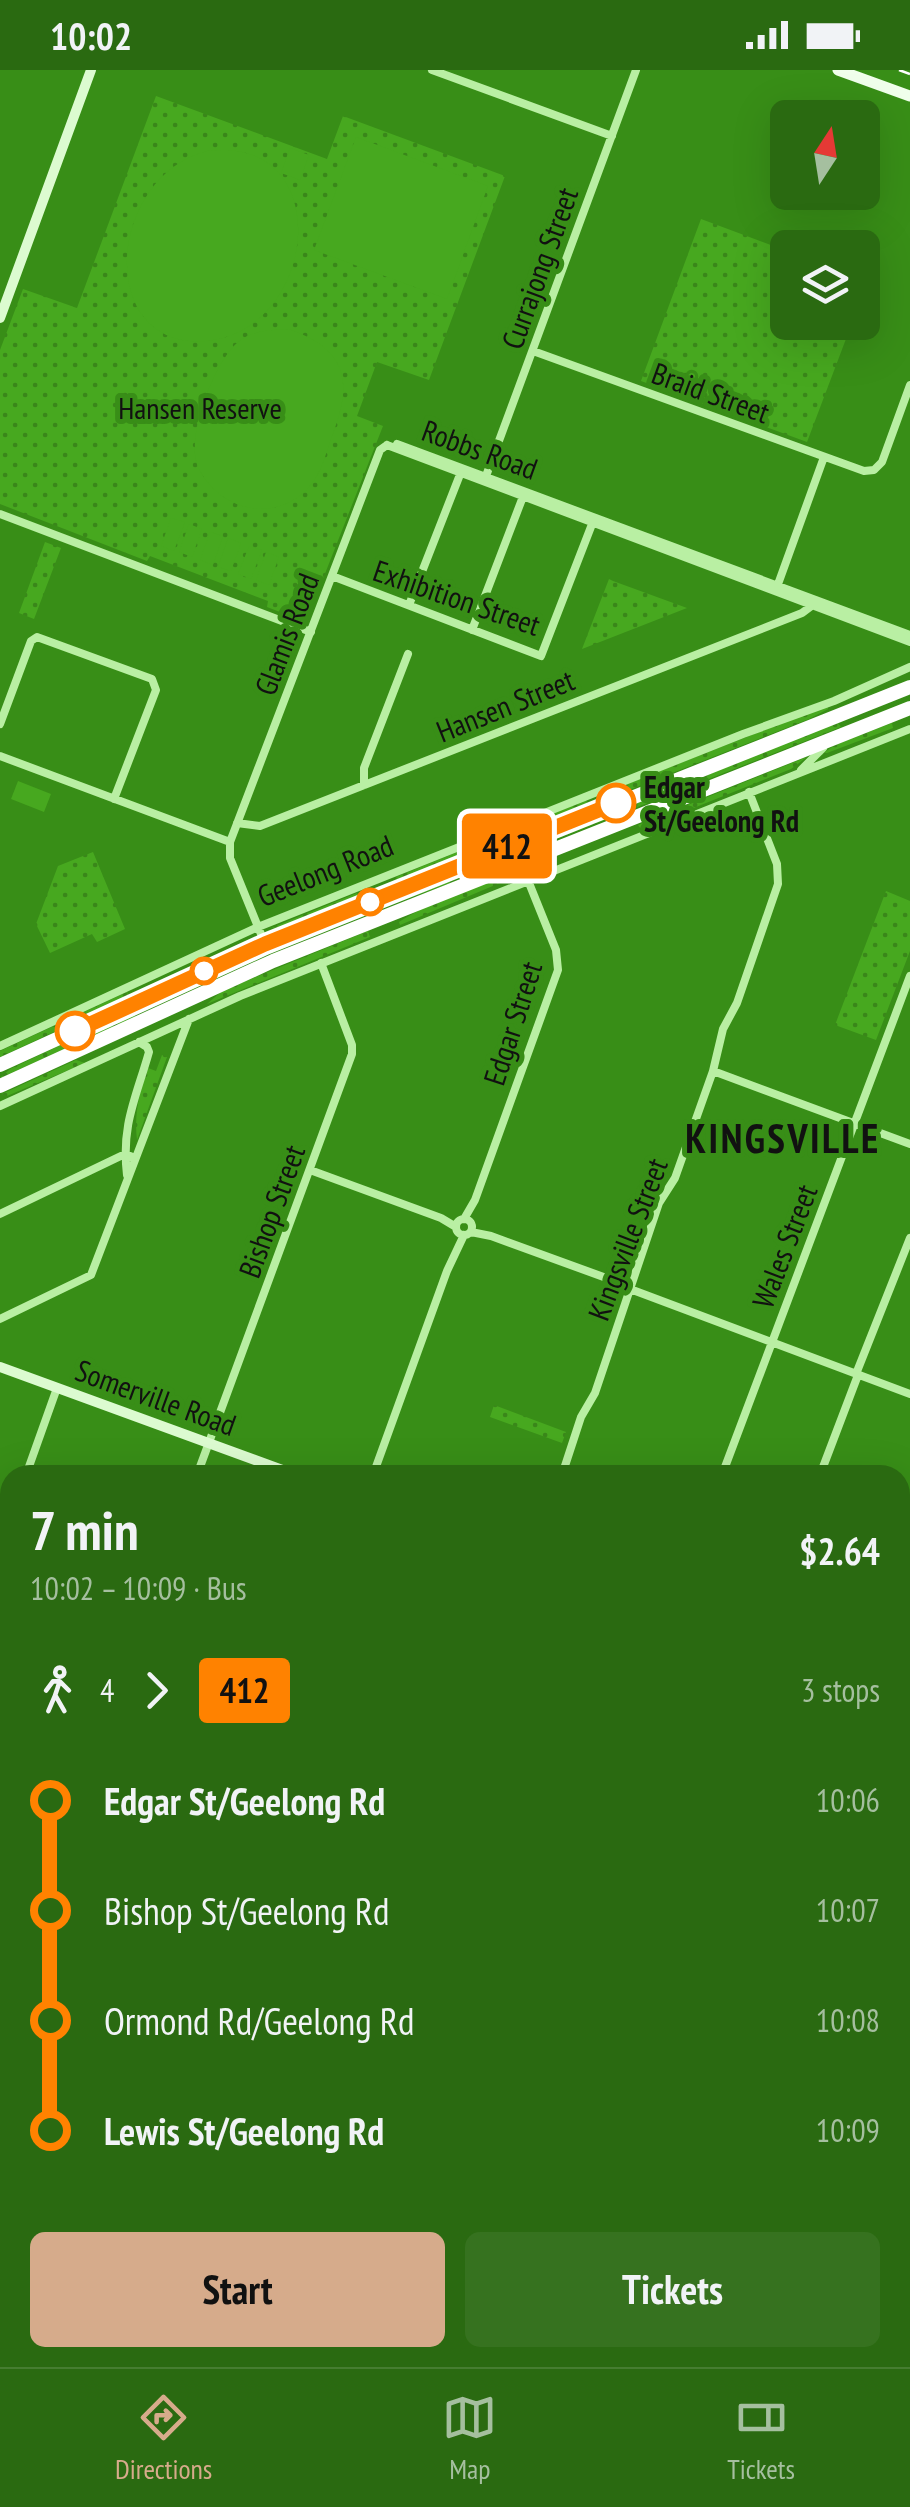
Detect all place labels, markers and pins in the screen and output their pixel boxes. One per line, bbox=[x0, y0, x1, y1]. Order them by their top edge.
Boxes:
place label: Edgar St/Geelong Rd bbox=[644, 767, 799, 840]
marker: Edgar St/Geelong Rd bbox=[597, 784, 635, 822]
unlabelled marker bbox=[357, 889, 383, 915]
unlabelled marker bbox=[191, 958, 217, 984]
unlabelled marker bbox=[56, 1012, 94, 1050]

